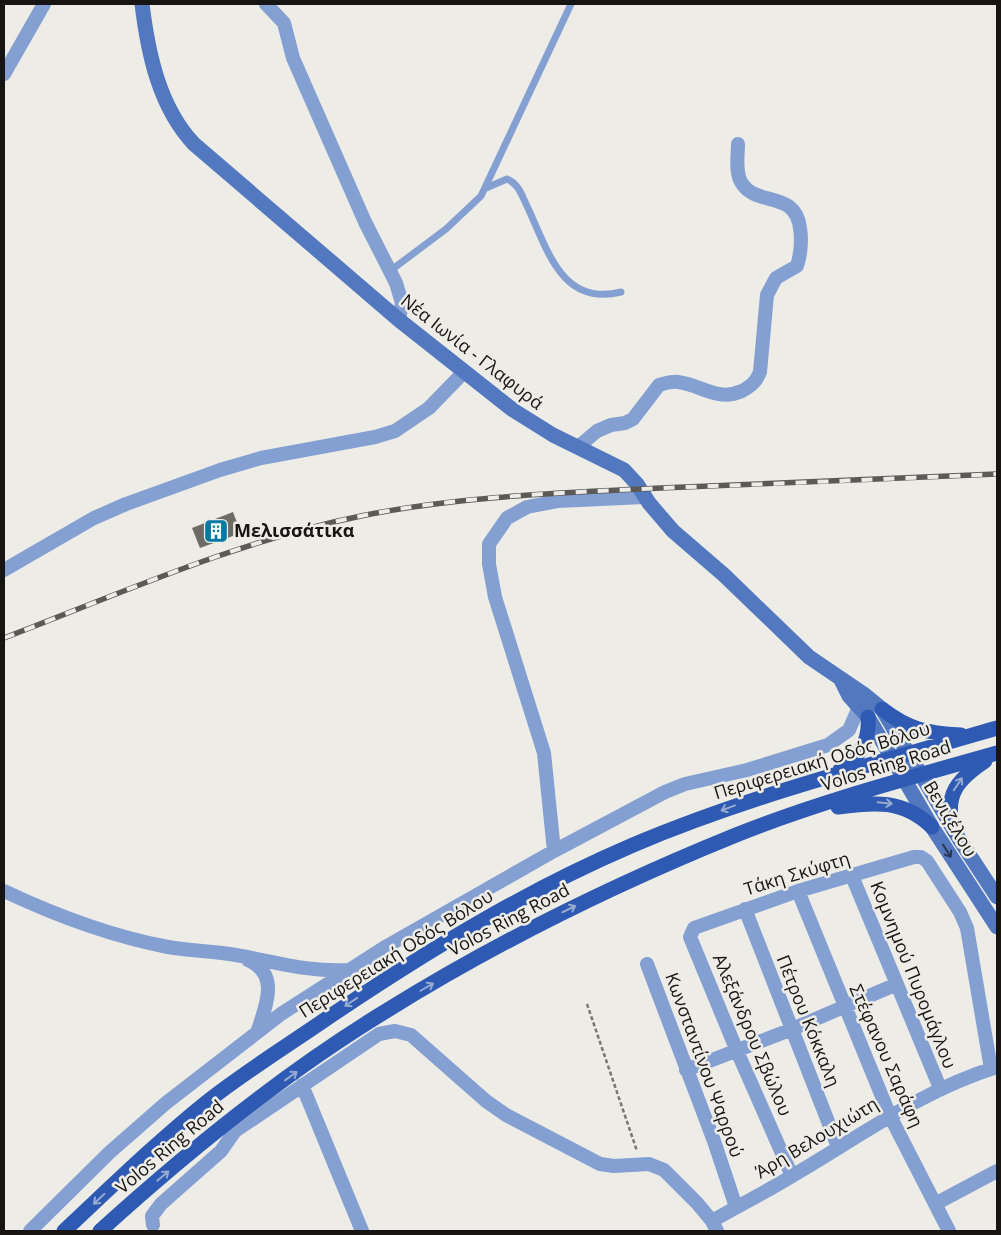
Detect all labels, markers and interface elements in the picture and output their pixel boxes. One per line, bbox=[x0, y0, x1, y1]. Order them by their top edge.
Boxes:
street label: Νέα Ιωνία - Γλαφυρά bbox=[396, 288, 549, 414]
building icon: Μελισσάτικα bbox=[203, 518, 229, 544]
place label: Μελισσάτικα bbox=[234, 518, 355, 542]
street label: Περιφερειακή Οδός Βόλου bbox=[711, 716, 933, 804]
street label: Volos Ring Road bbox=[818, 734, 953, 796]
street label: Βενιζέλου bbox=[919, 776, 983, 861]
one-way arrow bbox=[954, 778, 964, 792]
one-way arrow bbox=[876, 798, 892, 808]
one-way arrow bbox=[721, 804, 736, 813]
one-way arrow bbox=[942, 844, 952, 858]
street label: Τάκη Σκύφτη bbox=[741, 846, 852, 900]
street label: Volos Ring Road bbox=[444, 877, 573, 961]
street label: Κομνημού Πυρομάγλου bbox=[865, 877, 962, 1072]
street label: Περιφερειακή Οδός Βόλου bbox=[294, 883, 497, 1023]
one-way arrow bbox=[561, 904, 576, 913]
street label: Αλεξάνδρου Σβώλου bbox=[708, 950, 798, 1119]
street label: Πέτρου Κόκκαλη bbox=[772, 951, 846, 1090]
street label: Κωνσταντίνου Ψαρρού bbox=[660, 969, 749, 1160]
street label: Στέφανου Σαράφη bbox=[845, 980, 929, 1131]
one-way arrow bbox=[419, 981, 433, 991]
one-way arrow bbox=[344, 997, 358, 1007]
one-way arrow bbox=[284, 1071, 298, 1081]
street label: Άρη Βελουχιώτη bbox=[751, 1091, 882, 1183]
street label: Volos Ring Road bbox=[110, 1094, 229, 1199]
one-way arrow bbox=[157, 1171, 170, 1182]
one-way arrow bbox=[93, 1193, 106, 1204]

